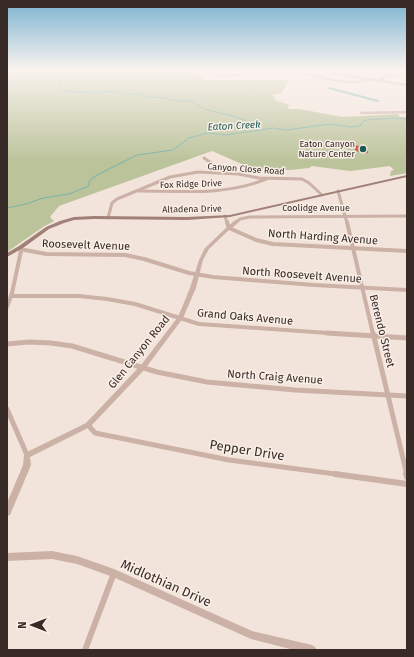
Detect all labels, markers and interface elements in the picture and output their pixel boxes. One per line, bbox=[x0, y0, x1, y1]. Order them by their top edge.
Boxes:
water label: Eaton Creek bbox=[207, 119, 261, 133]
place label: Eaton Canyon Nature Center bbox=[298, 139, 356, 159]
marker: Eaton Canyon Nature Center bbox=[358, 144, 368, 154]
street label: Canyon Close Road bbox=[207, 161, 285, 177]
street label: Fox Ridge Drive bbox=[160, 178, 222, 190]
street label: Altadena Drive bbox=[162, 203, 222, 215]
street label: Coolidge Avenue bbox=[282, 203, 350, 213]
street label: North Harding Avenue bbox=[268, 227, 378, 247]
street label: Roosevelt Avenue bbox=[42, 237, 130, 253]
street label: North Roosevelt Avenue bbox=[242, 264, 362, 286]
street label: Berendo Street bbox=[367, 293, 397, 369]
street label: Grand Oaks Avenue bbox=[196, 306, 294, 328]
street label: Glen Canyon Road bbox=[106, 313, 172, 391]
street label: North Craig Avenue bbox=[227, 367, 323, 387]
street label: Pepper Drive bbox=[208, 437, 286, 463]
street label: Midlothian Drive bbox=[118, 556, 214, 610]
north arrow bbox=[12, 605, 52, 645]
text: N bbox=[16, 621, 29, 629]

